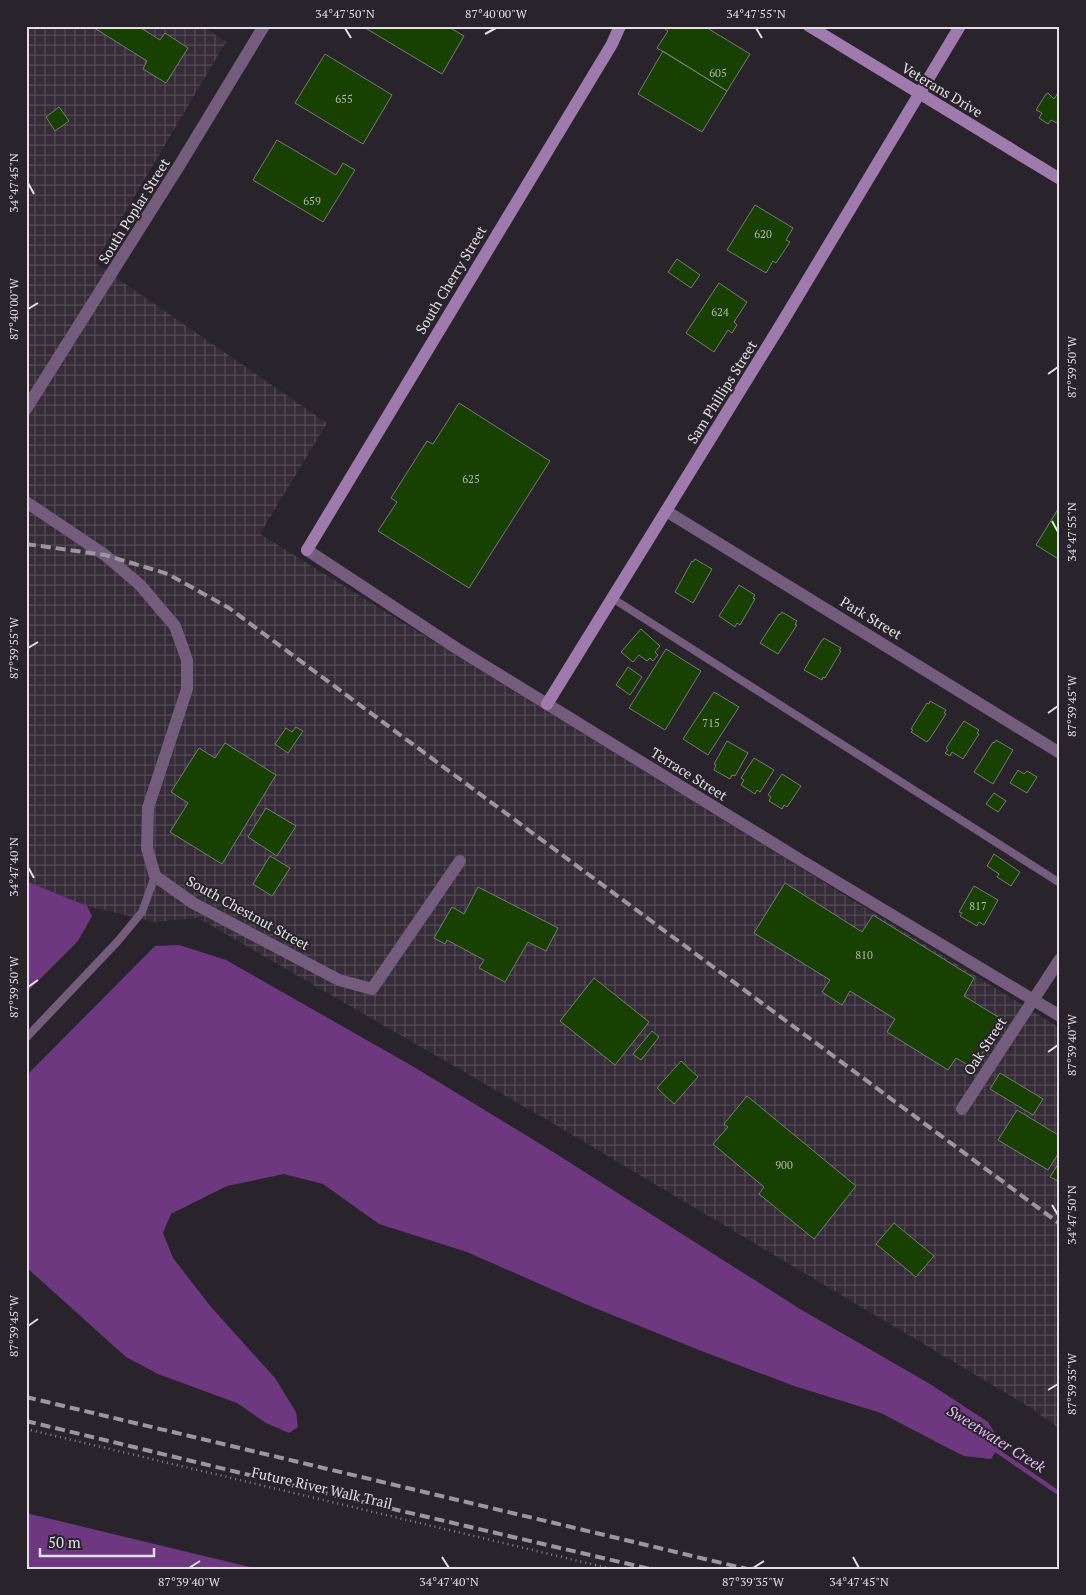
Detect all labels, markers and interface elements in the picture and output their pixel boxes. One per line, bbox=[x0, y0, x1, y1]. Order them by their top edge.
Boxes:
text: 34°47'50"N bbox=[315, 6, 375, 21]
text: 87°40'00"W bbox=[465, 6, 528, 21]
text: 34°47'55"N bbox=[726, 6, 786, 21]
street label: Veterans Drive bbox=[898, 58, 986, 121]
house number: 605 bbox=[709, 66, 727, 80]
house number: 655 bbox=[335, 92, 353, 106]
text: 34°47'45"N bbox=[6, 153, 21, 213]
street label: South Poplar Street bbox=[93, 154, 174, 267]
house number: 659 bbox=[303, 194, 321, 208]
street label: South Cherry Street bbox=[411, 221, 491, 337]
house number: 620 bbox=[754, 227, 772, 241]
text: 87°40'00"W bbox=[6, 277, 21, 340]
house number: 624 bbox=[711, 305, 729, 319]
text: 87°39'50"W bbox=[1064, 335, 1079, 398]
street label: Sam Phillips Street bbox=[682, 336, 761, 447]
house number: 625 bbox=[462, 472, 480, 486]
text: 34°47'55"N bbox=[1064, 502, 1079, 562]
street label: Park Street bbox=[837, 592, 906, 644]
text: 87°39'55"W bbox=[6, 616, 21, 679]
text: 87°39'45"W bbox=[1064, 674, 1079, 737]
house number: 715 bbox=[702, 716, 720, 730]
street label: Terrace Street bbox=[647, 743, 732, 805]
text: 34°47'40"N bbox=[6, 837, 21, 897]
street label: South Chestnut Street bbox=[183, 871, 314, 955]
house number: 817 bbox=[969, 899, 987, 913]
house number: 810 bbox=[855, 948, 873, 962]
text: 87°39'50"W bbox=[6, 955, 21, 1018]
street label: Oak Street bbox=[959, 1012, 1011, 1078]
text: 87°39'40"W bbox=[1064, 1013, 1079, 1076]
house number: 900 bbox=[775, 1158, 793, 1172]
text: 34°47'50"N bbox=[1064, 1185, 1079, 1245]
text: 87°39'45"W bbox=[6, 1294, 21, 1357]
text: 87°39'35"W bbox=[1064, 1352, 1079, 1415]
water label: Sweetwater Creek bbox=[944, 1400, 1050, 1477]
street label: Future River Walk Trail bbox=[250, 1462, 394, 1513]
scale bar bbox=[40, 1525, 154, 1557]
text: 50 m bbox=[48, 1532, 81, 1552]
text: 87°39'40"W bbox=[158, 1574, 221, 1589]
text: 34°47'40"N bbox=[419, 1574, 479, 1589]
text: 87°39'35"W bbox=[722, 1574, 785, 1589]
text: 34°47'45"N bbox=[829, 1574, 889, 1589]

